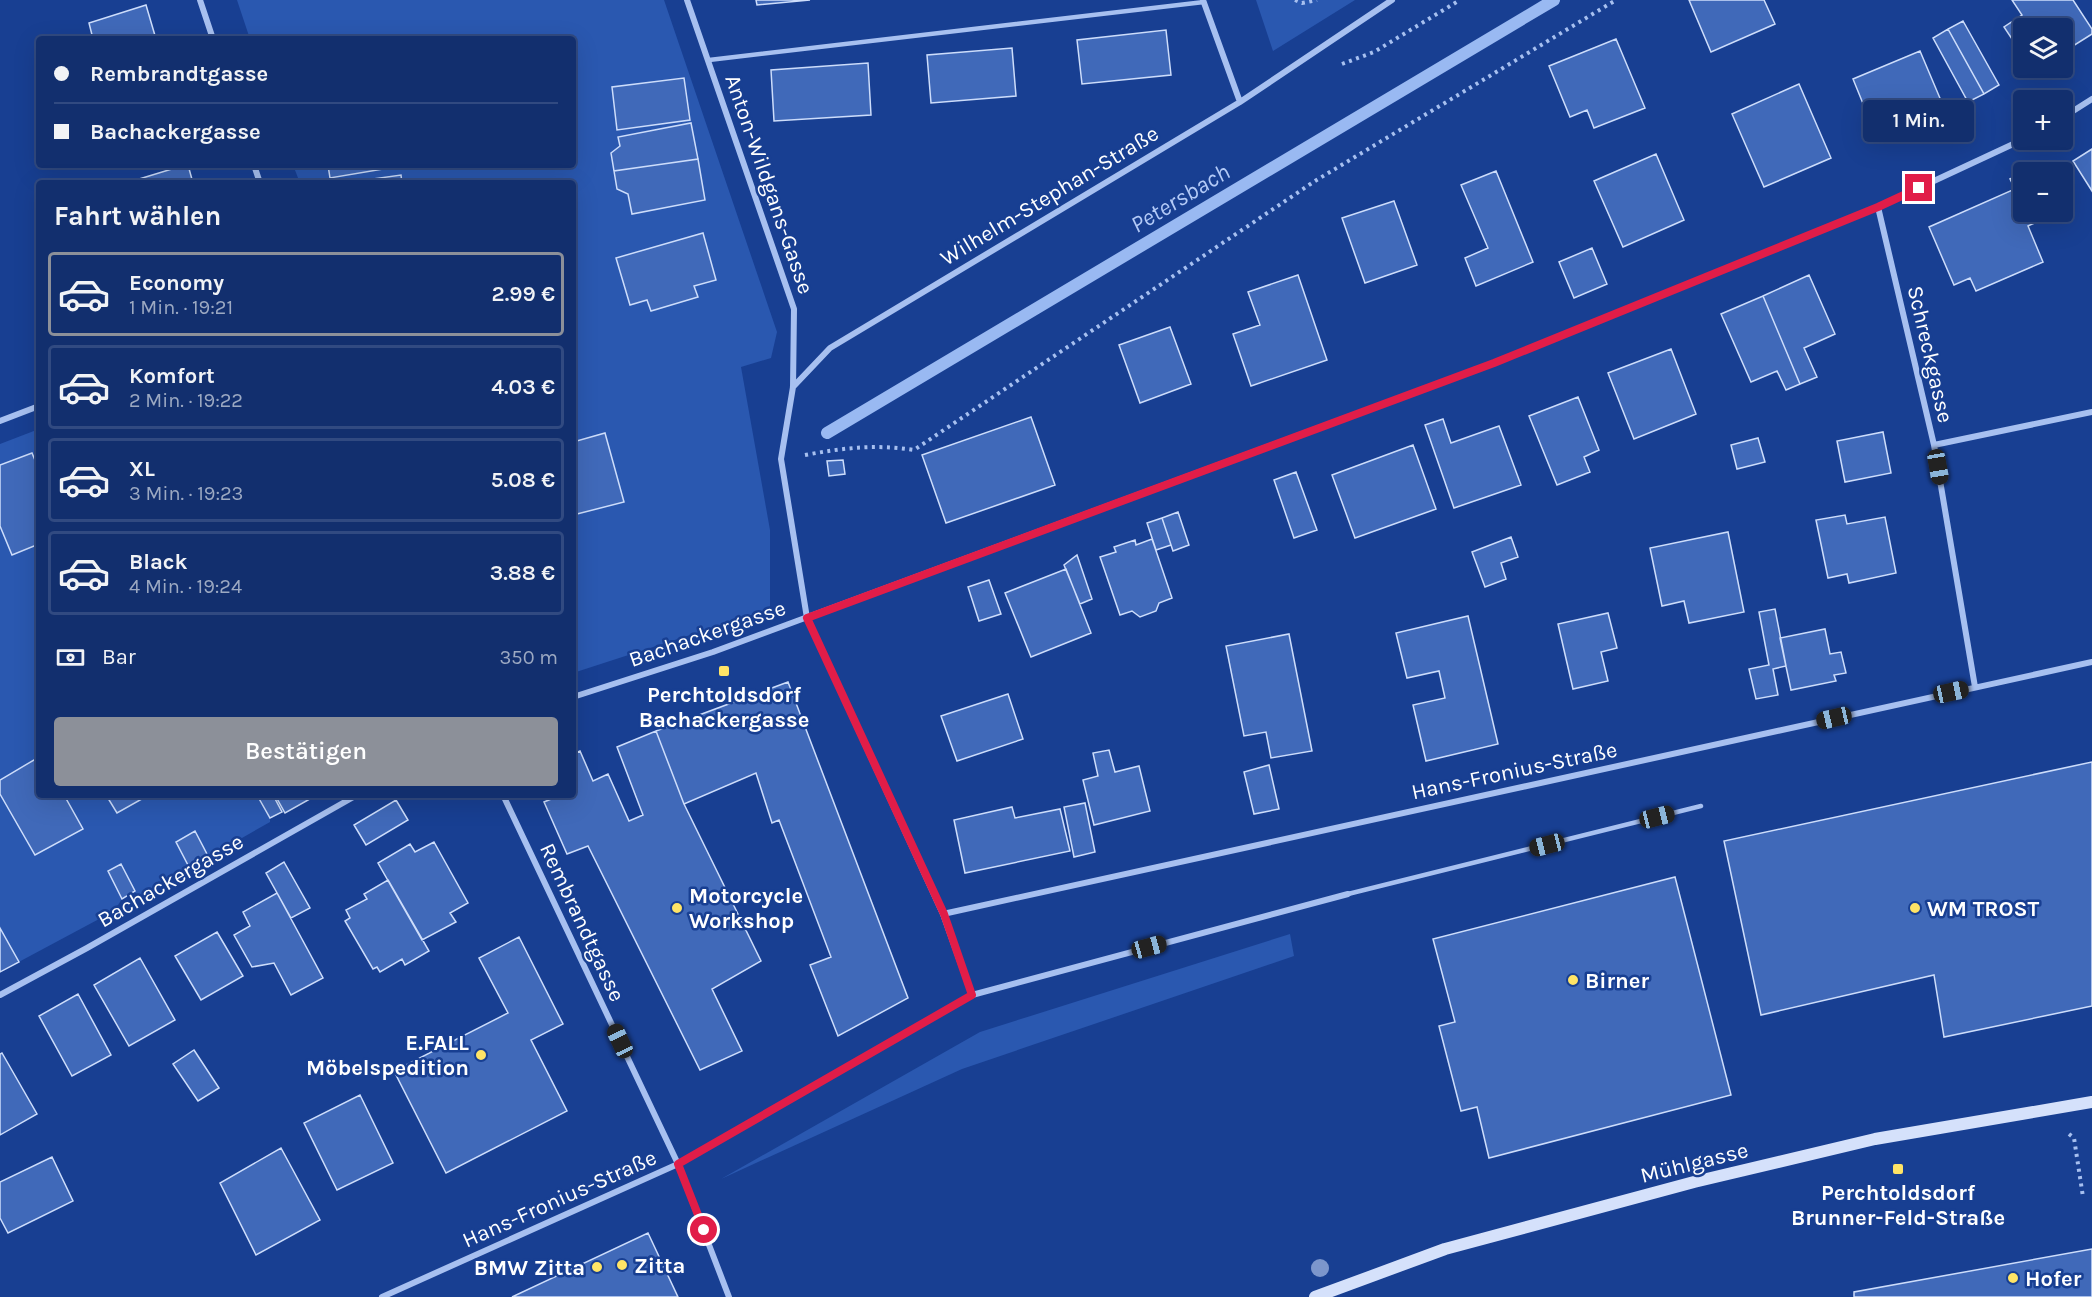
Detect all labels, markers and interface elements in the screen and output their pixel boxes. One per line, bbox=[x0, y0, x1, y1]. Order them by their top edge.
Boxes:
map controls bbox=[2013, 18, 2073, 222]
button: layers bbox=[2013, 18, 2073, 78]
text: Rembrandtgasse bbox=[90, 61, 268, 87]
street label: Anton-Wildgans-Gasse bbox=[719, 71, 819, 297]
button: + bbox=[2013, 90, 2073, 150]
callout: 1 Min. bbox=[1864, 101, 1974, 143]
text: 1 Min. bbox=[1892, 109, 1945, 132]
text: Bachackergasse bbox=[90, 119, 261, 145]
street label: Wilhelm-Stephan-Straße bbox=[936, 120, 1163, 271]
water label: Petersbach bbox=[1125, 157, 1235, 239]
button: − bbox=[2013, 162, 2073, 222]
route end bbox=[1905, 174, 1932, 201]
text: Fahrt wählen bbox=[54, 200, 221, 232]
icon: car bbox=[57, 267, 111, 321]
text: Economy bbox=[129, 270, 224, 296]
text: 2.99 € bbox=[492, 281, 555, 307]
street label: Schreckgasse bbox=[1902, 283, 1958, 425]
text: 1 Min. · 19:21 bbox=[129, 296, 233, 319]
icon: car bbox=[57, 360, 111, 414]
text: Komfort bbox=[129, 363, 215, 389]
text: 4.03 € bbox=[491, 374, 555, 400]
text: 2 Min. · 19:22 bbox=[129, 389, 243, 412]
car bbox=[1926, 448, 1950, 486]
icon: car bbox=[57, 453, 111, 507]
text: XL bbox=[129, 456, 155, 482]
text: 5.08 € bbox=[491, 467, 555, 493]
text: 3 Min. · 19:23 bbox=[129, 482, 243, 505]
icon: car bbox=[57, 546, 111, 600]
text: Black bbox=[129, 549, 188, 575]
text: 3.88 € bbox=[490, 560, 555, 586]
text: 4 Min. · 19:24 bbox=[129, 575, 242, 598]
street label: Bachackergasse bbox=[626, 595, 789, 673]
icon: cash bbox=[54, 641, 87, 674]
text: Bar bbox=[102, 644, 136, 670]
text: 350 m bbox=[500, 646, 558, 669]
marker: Perchtoldsdorf Bachackergasse bbox=[717, 664, 731, 678]
car bbox=[1932, 679, 1970, 705]
place label: Perchtoldsdorf Bachackergasse bbox=[639, 682, 809, 733]
car bbox=[1814, 705, 1854, 731]
button: Bestätigen bbox=[54, 717, 558, 786]
street label: Hans-Fronius-Straße bbox=[1409, 736, 1619, 805]
car bbox=[1637, 804, 1677, 830]
street label: Bachackergasse bbox=[93, 829, 248, 933]
car bbox=[1527, 832, 1567, 858]
street label: Rembrandtgasse bbox=[534, 839, 630, 1006]
place label: Motorcycle Workshop bbox=[689, 883, 803, 934]
place label: WM TROST bbox=[1927, 896, 2040, 922]
marker: Motorcycle Workshop bbox=[670, 901, 684, 915]
marker: WM TROST bbox=[1908, 901, 1922, 915]
car bbox=[1129, 934, 1169, 960]
place label: Birner bbox=[1585, 968, 1649, 994]
marker: Birner bbox=[1566, 973, 1580, 987]
car bbox=[604, 1021, 636, 1061]
place label: E.FALL Möbelspedition bbox=[306, 1030, 469, 1081]
marker: E.FALL Möbelspedition bbox=[474, 1048, 488, 1062]
street label: Mühlgasse bbox=[1638, 1137, 1751, 1189]
street label: Hans-Fronius-Straße bbox=[458, 1144, 660, 1253]
marker: Perchtoldsdorf Brunner-Feld-Straße bbox=[1891, 1162, 1905, 1176]
place label: Perchtoldsdorf Brunner-Feld-Straße bbox=[1791, 1180, 2005, 1231]
route start bbox=[690, 1216, 717, 1243]
place label: Zitta bbox=[634, 1253, 685, 1279]
place label: BMW Zitta bbox=[474, 1255, 585, 1281]
marker: Zitta bbox=[615, 1258, 629, 1272]
marker: BMW Zitta bbox=[590, 1260, 604, 1274]
place label: Hofer bbox=[2025, 1266, 2082, 1292]
marker: Hofer bbox=[2006, 1271, 2020, 1285]

